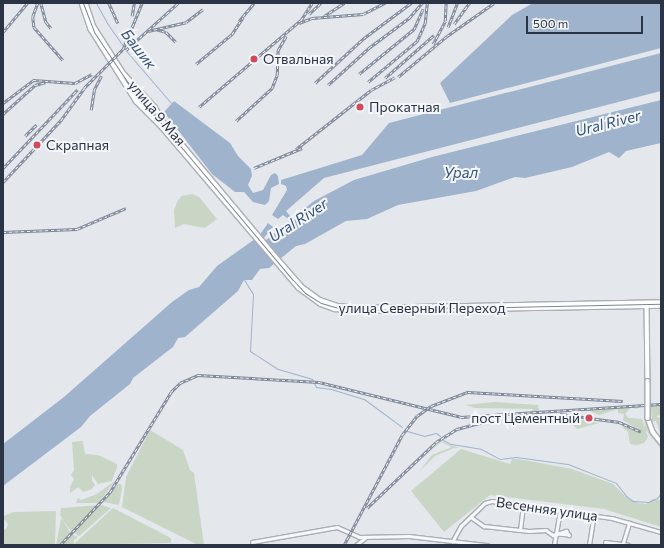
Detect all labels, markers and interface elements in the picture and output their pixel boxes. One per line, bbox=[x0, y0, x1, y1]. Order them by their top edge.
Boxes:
scale bar bbox=[528, 8, 645, 34]
text: 500 m bbox=[533, 16, 568, 30]
water label: Башик bbox=[118, 25, 160, 73]
place label: Отвальная bbox=[263, 51, 334, 67]
marker: Отвальная bbox=[248, 53, 260, 65]
street label: улица 9 Мая bbox=[125, 77, 189, 149]
place label: Прокатная bbox=[369, 99, 440, 115]
marker: Прокатная bbox=[354, 101, 366, 113]
water label: Ural River bbox=[573, 106, 643, 140]
place label: Скрапная bbox=[46, 137, 109, 153]
marker: Скрапная bbox=[31, 139, 43, 151]
water label: Урал bbox=[444, 164, 478, 182]
water label: Ural River bbox=[265, 194, 331, 246]
street label: улица Северный Переход bbox=[339, 300, 505, 316]
place label: пост Цементный bbox=[471, 410, 580, 426]
marker: пост Цементный bbox=[583, 412, 595, 424]
street label: Весенняя улица bbox=[495, 494, 599, 524]

